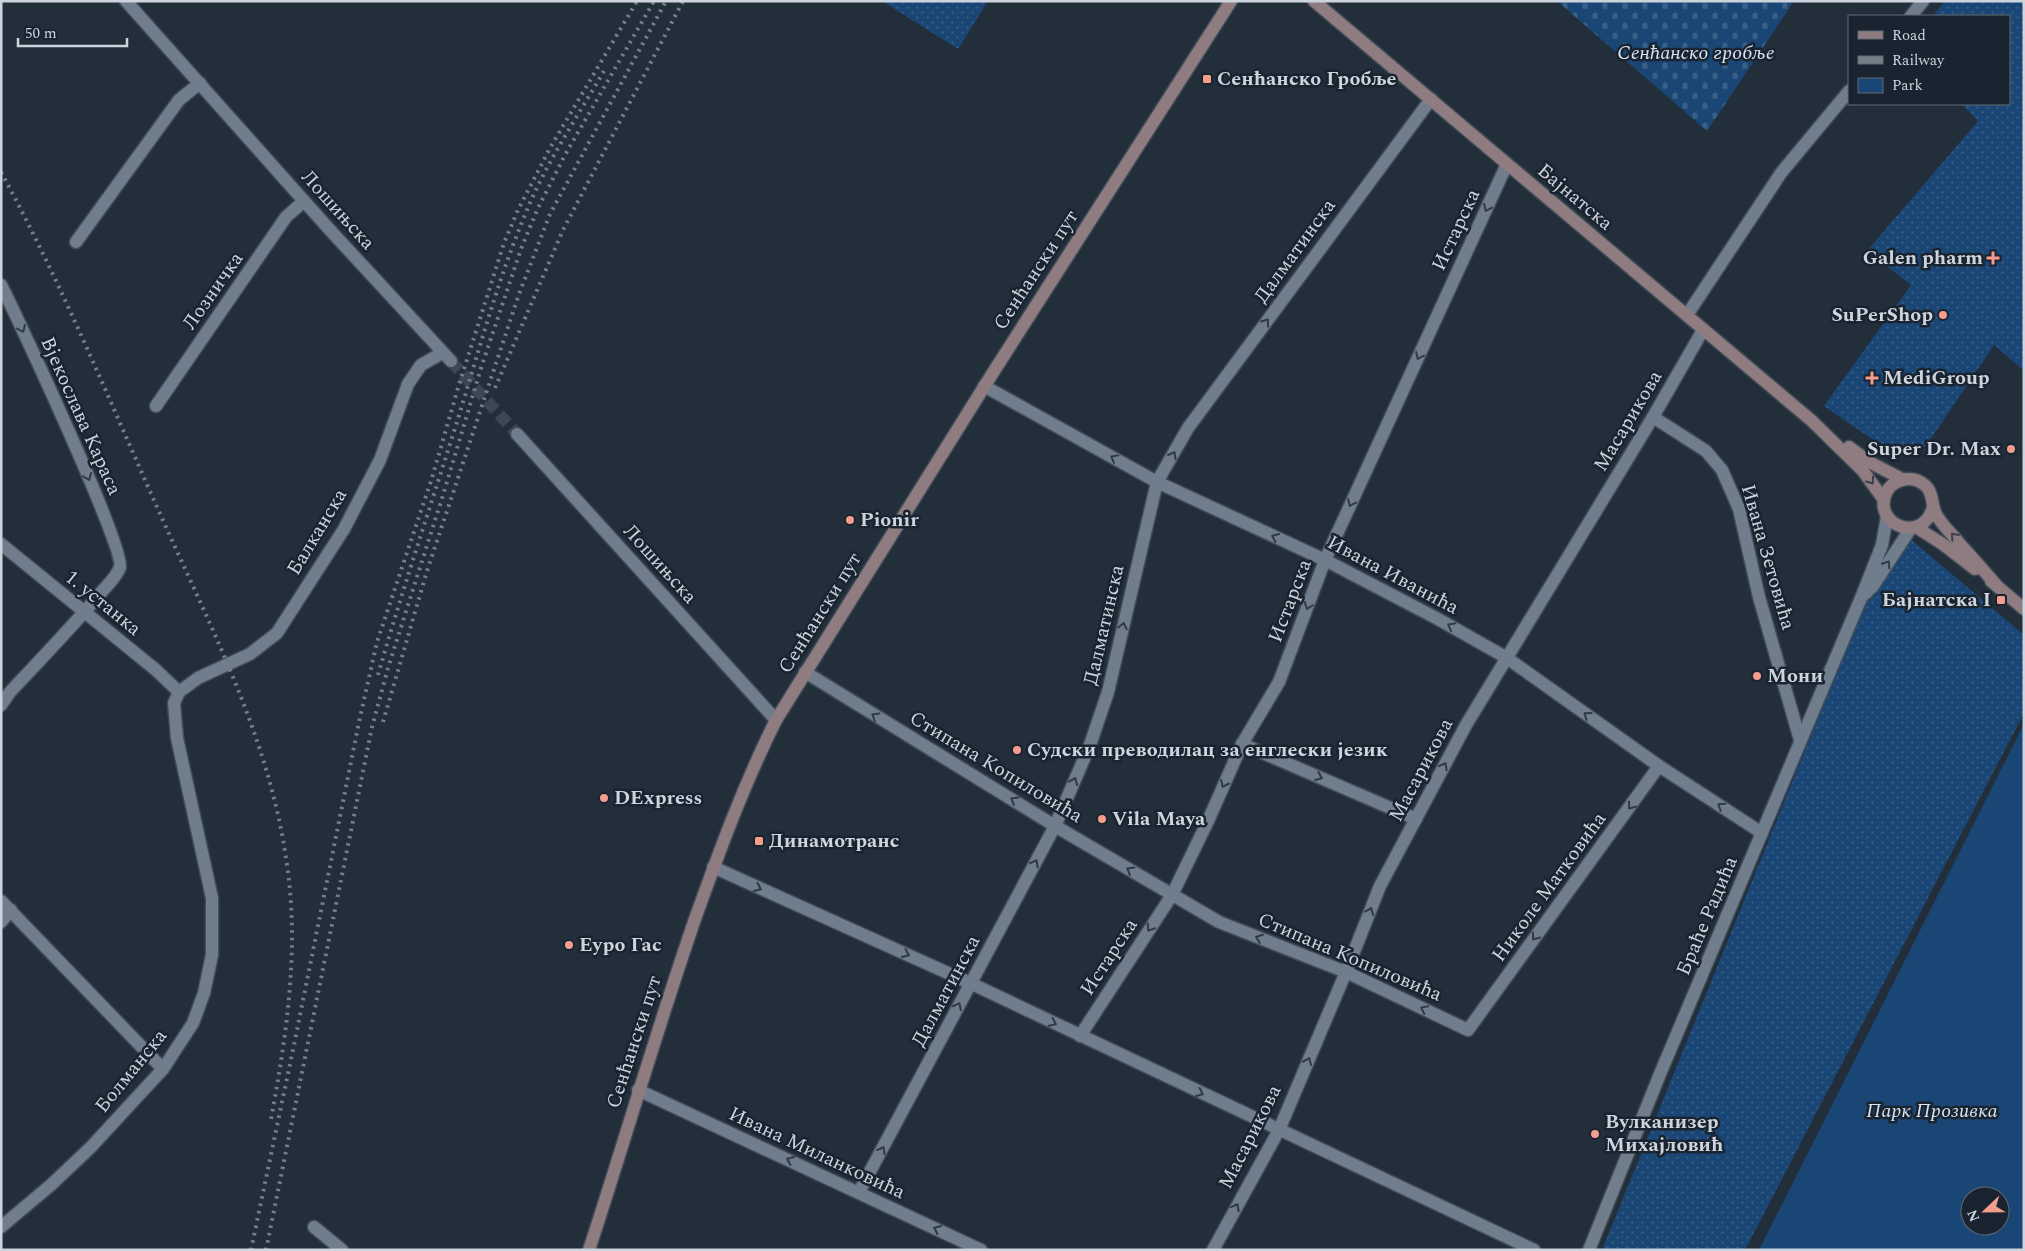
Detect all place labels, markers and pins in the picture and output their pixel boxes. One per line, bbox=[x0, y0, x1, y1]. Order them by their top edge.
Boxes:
place label: Сенћанско Гробље bbox=[1217, 64, 1397, 94]
marker: Сенћанско Гробље bbox=[1201, 73, 1213, 85]
place label: Galen pharm bbox=[1863, 243, 1983, 273]
marker: Galen pharm bbox=[1987, 252, 1999, 264]
place label: SuPerShop bbox=[1831, 300, 1933, 330]
marker: SuPerShop bbox=[1937, 309, 1949, 321]
place label: MediGroup bbox=[1883, 363, 1990, 393]
marker: MediGroup bbox=[1865, 371, 1879, 385]
place label: Super Dr. Max bbox=[1867, 434, 2001, 464]
marker: Super Dr. Max bbox=[2005, 443, 2017, 455]
place label: Pionir bbox=[860, 505, 919, 535]
marker: Pionir bbox=[844, 514, 856, 526]
place label: Бајнатска I bbox=[1882, 585, 1991, 615]
marker: Бајнатска I bbox=[1995, 594, 2007, 606]
place label: Мони bbox=[1767, 661, 1823, 691]
marker: Мони bbox=[1751, 670, 1763, 682]
place label: Судски преводилац за енглески језик bbox=[1027, 735, 1388, 765]
marker: Судски преводилац за енглески језик bbox=[1011, 744, 1023, 756]
place label: DExpress bbox=[614, 783, 702, 813]
marker: DExpress bbox=[598, 792, 610, 804]
place label: Vila Maya bbox=[1112, 804, 1206, 834]
marker: Vila Maya bbox=[1096, 813, 1108, 825]
place label: Динамотранс bbox=[769, 826, 900, 856]
marker: Динамотранс bbox=[753, 835, 765, 847]
place label: Еуро Гас bbox=[579, 930, 662, 960]
marker: Еуро Гас bbox=[563, 939, 575, 951]
place label: Вулканизер Михајловић bbox=[1605, 1107, 1723, 1160]
marker: Вулканизер Михајловић bbox=[1589, 1128, 1601, 1140]

